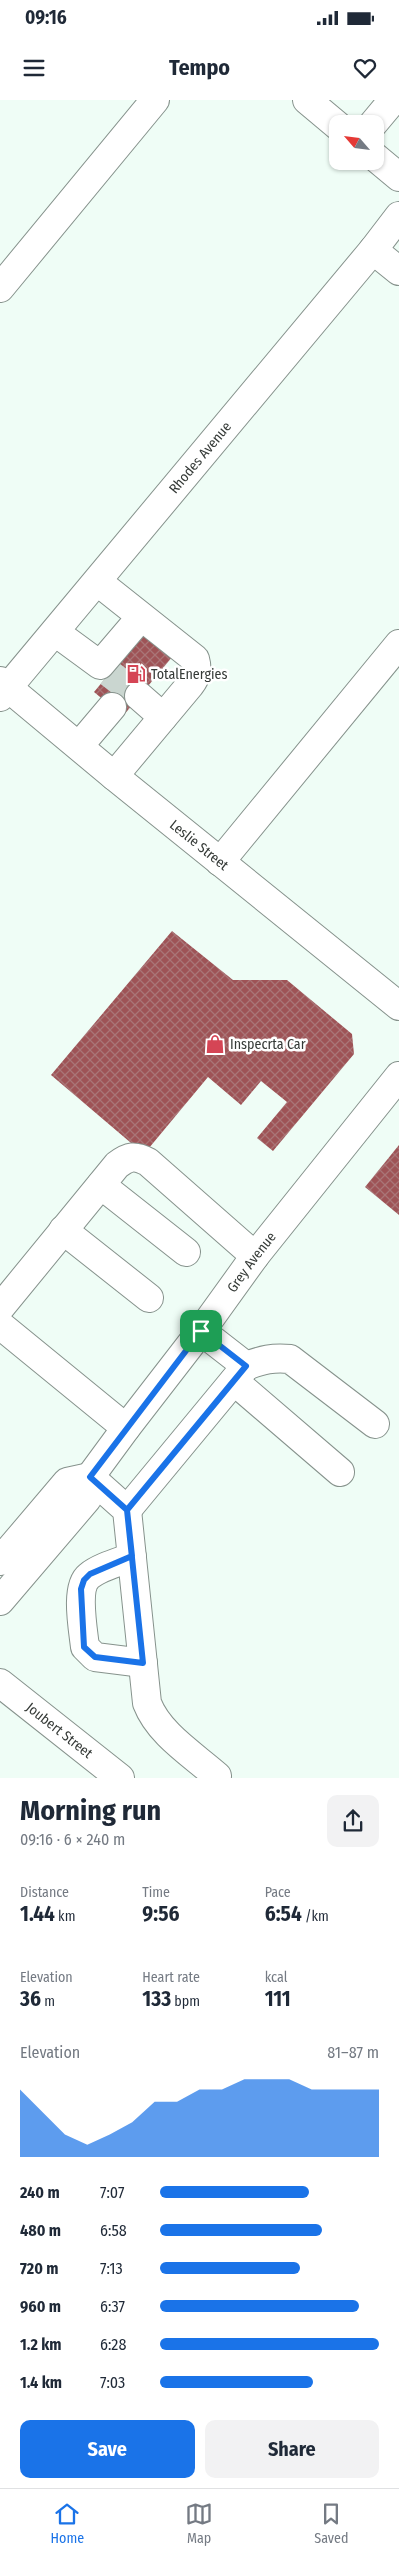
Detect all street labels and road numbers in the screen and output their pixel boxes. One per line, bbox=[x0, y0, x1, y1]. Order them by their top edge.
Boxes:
street label: Rhodes Avenue bbox=[165, 418, 235, 497]
street label: Leslie Street bbox=[166, 816, 232, 874]
street label: Grey Avenue bbox=[223, 1228, 279, 1296]
street label: Joubert Street bbox=[23, 1699, 97, 1762]

